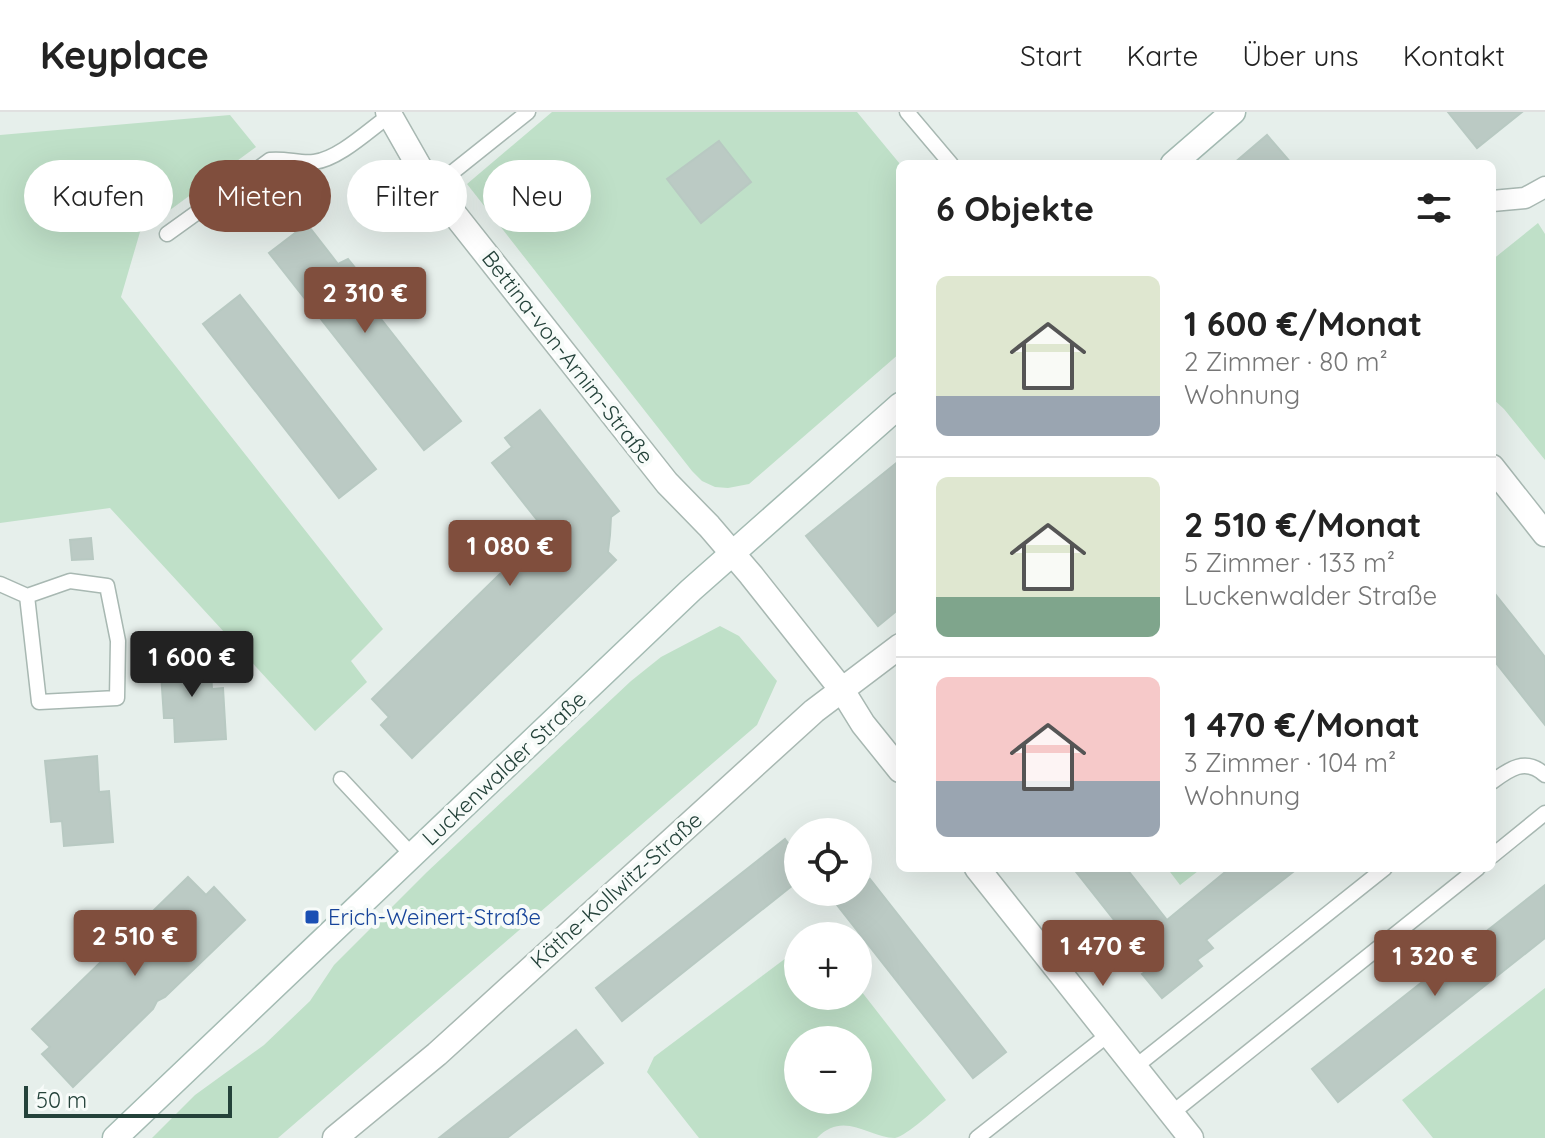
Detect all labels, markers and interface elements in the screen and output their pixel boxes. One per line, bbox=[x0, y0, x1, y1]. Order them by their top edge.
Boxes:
text: Keyplace bbox=[40, 31, 209, 79]
text: Start bbox=[1020, 38, 1082, 73]
text: Karte bbox=[1126, 38, 1198, 73]
text: Über uns bbox=[1242, 38, 1359, 73]
text: Kontakt bbox=[1403, 38, 1505, 73]
chip: Kaufen bbox=[24, 160, 173, 232]
chip: Mieten bbox=[189, 160, 331, 232]
chip: Filter bbox=[347, 160, 467, 232]
chip: Neu bbox=[483, 160, 591, 232]
icon: filters bbox=[1412, 186, 1456, 230]
text: 6 Objekte bbox=[936, 187, 1094, 230]
street label: Bettina-von-Arnim-Straße bbox=[476, 245, 660, 469]
pin: 2 310 € bbox=[291, 267, 439, 335]
text: 2 310 € bbox=[322, 276, 408, 309]
text: 1 600 €/Monat bbox=[1184, 302, 1422, 345]
icon: home bbox=[1000, 308, 1096, 404]
text: 2 Zimmer · 80 m² bbox=[1184, 345, 1388, 378]
text: Wohnung bbox=[1184, 378, 1300, 411]
text: 2 510 €/Monat bbox=[1184, 503, 1421, 546]
icon: home bbox=[1000, 509, 1096, 605]
pin: 1 080 € bbox=[436, 520, 584, 588]
text: 1 080 € bbox=[466, 529, 554, 562]
text: 5 Zimmer · 133 m² bbox=[1184, 546, 1395, 579]
text: Luckenwalder Straße bbox=[1184, 579, 1437, 612]
pin: 1 600 € bbox=[118, 631, 266, 699]
text: 1 600 € bbox=[148, 640, 236, 673]
street label: Luckenwalder Straße bbox=[416, 685, 592, 851]
text: 1 470 €/Monat bbox=[1184, 703, 1420, 746]
icon: home bbox=[1000, 709, 1096, 805]
text: 3 Zimmer · 104 m² bbox=[1184, 746, 1396, 779]
text: Wohnung bbox=[1184, 779, 1300, 812]
street label: Käthe-Kollwitz-Straße bbox=[524, 805, 708, 975]
map controls bbox=[784, 818, 872, 1114]
button: locate bbox=[784, 818, 872, 906]
place label: Erich-Weinert-Straße bbox=[328, 903, 541, 931]
marker: Erich-Weinert-Straße bbox=[303, 908, 321, 926]
pin: 2 510 € bbox=[61, 910, 209, 978]
text: 2 510 € bbox=[92, 919, 178, 952]
pin: 1 470 € bbox=[1029, 920, 1177, 988]
button: + bbox=[784, 922, 872, 1010]
text: 1 470 € bbox=[1060, 929, 1146, 962]
pin: 1 320 € bbox=[1361, 930, 1509, 998]
text: 1 320 € bbox=[1392, 939, 1478, 972]
button: − bbox=[784, 1026, 872, 1114]
scale bar bbox=[24, 1082, 232, 1118]
text: 50 m bbox=[36, 1086, 87, 1114]

